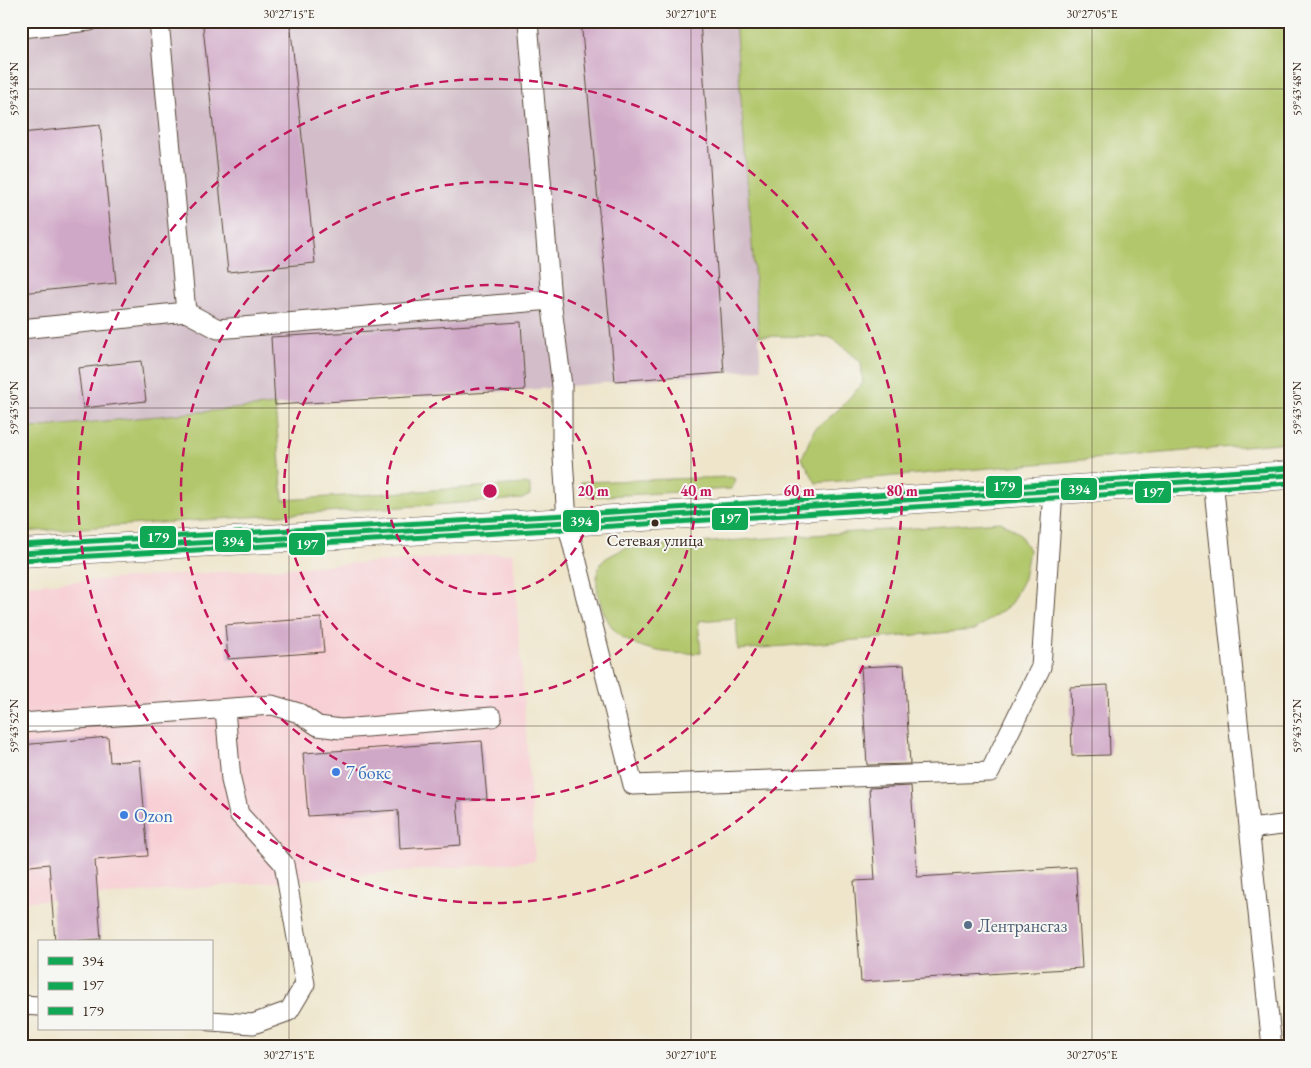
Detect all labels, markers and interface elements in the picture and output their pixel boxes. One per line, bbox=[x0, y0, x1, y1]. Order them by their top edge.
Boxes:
text: 30°27'15"E bbox=[263, 6, 315, 22]
text: 30°27'10"E bbox=[665, 6, 717, 22]
text: 30°27'05"E bbox=[1066, 6, 1118, 22]
text: 59°43'48"N bbox=[6, 62, 22, 116]
text: 59°43'48"N bbox=[1289, 62, 1305, 116]
text: 59°43'50"N bbox=[6, 381, 22, 435]
text: 59°43'50"N bbox=[1289, 381, 1305, 435]
line badge: 179 bbox=[985, 475, 1023, 499]
text: 179 bbox=[993, 477, 1016, 495]
line badge: 394 bbox=[1060, 477, 1098, 501]
text: 394 bbox=[1068, 480, 1091, 498]
line badge: 197 bbox=[1134, 480, 1172, 504]
text: 20 m bbox=[577, 481, 609, 500]
text: 40 m bbox=[680, 481, 712, 500]
text: 60 m bbox=[783, 481, 815, 500]
text: 80 m bbox=[886, 481, 918, 500]
centre of rings bbox=[481, 482, 499, 500]
text: 197 bbox=[1142, 483, 1165, 501]
line badge: 197 bbox=[711, 507, 749, 531]
line badge: 394 bbox=[562, 509, 600, 533]
text: 197 bbox=[719, 509, 742, 527]
text: 394 bbox=[570, 512, 593, 530]
marker: Сетевая улица bbox=[650, 518, 660, 528]
line badge: 179 bbox=[139, 525, 177, 549]
text: 179 bbox=[147, 528, 170, 546]
line badge: 394 bbox=[214, 529, 252, 553]
place label: Сетевая улица bbox=[607, 529, 704, 551]
text: 394 bbox=[222, 532, 245, 550]
line badge: 197 bbox=[288, 532, 326, 556]
text: 197 bbox=[296, 535, 319, 553]
text: 59°43'52"N bbox=[6, 699, 22, 753]
text: 59°43'52"N bbox=[1289, 699, 1305, 753]
place label: 7 бокс bbox=[346, 761, 391, 784]
marker: 7 бокс bbox=[330, 766, 342, 778]
place label: Ozon bbox=[134, 804, 173, 827]
marker: Ozon bbox=[118, 809, 130, 821]
place label: Лентрансгаз bbox=[978, 914, 1068, 937]
marker: Лентрансгаз bbox=[962, 919, 974, 931]
legend bbox=[38, 940, 212, 1030]
text: 394 bbox=[82, 951, 104, 970]
text: 197 bbox=[82, 975, 104, 994]
text: 179 bbox=[82, 1001, 104, 1020]
text: 30°27'15"E bbox=[263, 1047, 315, 1063]
text: 30°27'10"E bbox=[665, 1047, 717, 1063]
text: 30°27'05"E bbox=[1066, 1047, 1118, 1063]

